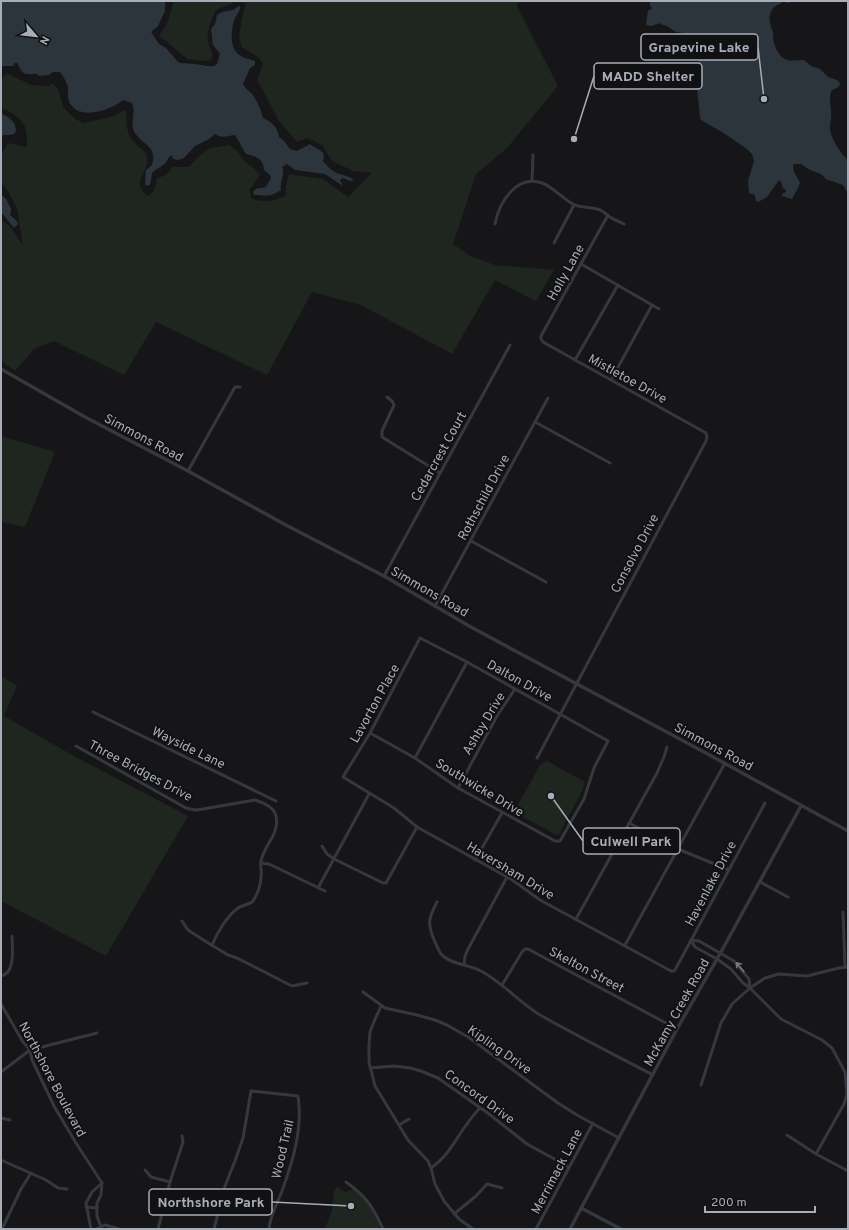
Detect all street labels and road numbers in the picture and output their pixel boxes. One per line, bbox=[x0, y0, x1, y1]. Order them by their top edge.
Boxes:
street label: Holly Lane bbox=[545, 242, 589, 304]
street label: Mistletoe Drive bbox=[585, 351, 669, 408]
street label: Cedarcrest Court bbox=[408, 409, 471, 505]
street label: Simmons Road bbox=[101, 411, 185, 466]
street label: Rothschild Drive bbox=[455, 452, 514, 544]
street label: Consolvo Drive bbox=[608, 512, 663, 596]
street label: Simmons Road bbox=[387, 564, 471, 621]
street label: Dalton Drive bbox=[484, 657, 554, 706]
street label: Lavorton Place bbox=[347, 662, 404, 746]
street label: Ashby Drive bbox=[460, 690, 510, 758]
street label: Simmons Road bbox=[671, 720, 755, 775]
street label: Wayside Lane bbox=[149, 724, 227, 773]
street label: Three Bridges Drive bbox=[85, 738, 195, 806]
street label: Southwicke Drive bbox=[432, 756, 526, 821]
street label: Haversham Drive bbox=[463, 839, 557, 904]
street label: Havenlake Drive bbox=[683, 839, 741, 929]
street label: Skelton Street bbox=[546, 944, 626, 997]
street label: McKamy Creek Road bbox=[641, 956, 714, 1070]
street label: Northshore Boulevard bbox=[14, 1020, 88, 1140]
street label: Kipling Drive bbox=[464, 1023, 534, 1079]
street label: Concord Drive bbox=[441, 1067, 517, 1128]
street label: Wood Trail bbox=[269, 1118, 299, 1181]
street label: Merrimack Lane bbox=[529, 1127, 587, 1217]

